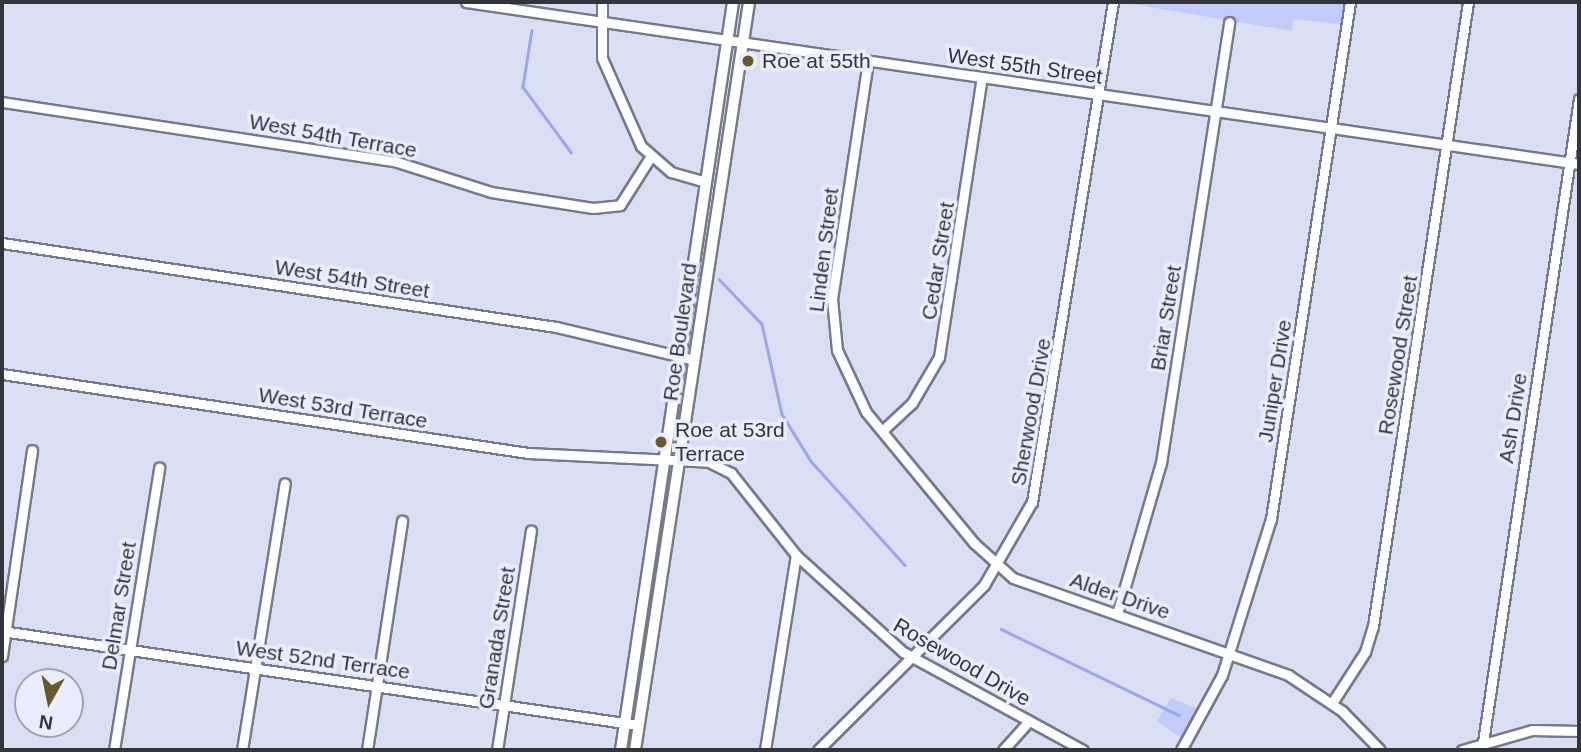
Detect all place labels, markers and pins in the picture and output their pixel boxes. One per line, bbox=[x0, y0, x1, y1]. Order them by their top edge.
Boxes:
place label: Roe at 55th bbox=[762, 48, 871, 74]
marker: Roe at 55th bbox=[740, 53, 756, 69]
place label: Roe at 53rd Terrace bbox=[675, 417, 785, 467]
marker: Roe at 53rd Terrace bbox=[653, 434, 669, 450]

